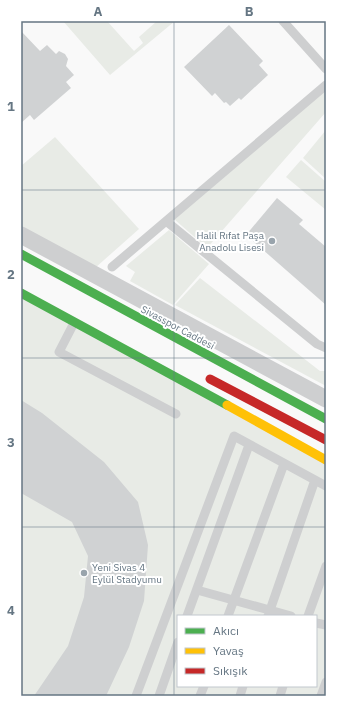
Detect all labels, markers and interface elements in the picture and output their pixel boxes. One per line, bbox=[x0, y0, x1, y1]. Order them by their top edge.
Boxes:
text: A bbox=[94, 3, 103, 20]
text: B bbox=[245, 3, 254, 20]
text: 1 bbox=[7, 98, 15, 115]
place label: Halil Rıfat Paşa Anadolu Lisesi bbox=[196, 229, 265, 254]
marker: Halil Rıfat Paşa Anadolu Lisesi bbox=[267, 236, 277, 246]
text: 2 bbox=[7, 266, 15, 283]
street label: Sivasspor Caddesi bbox=[139, 303, 217, 352]
text: 3 bbox=[7, 434, 15, 451]
place label: Yeni Sivas 4 Eylül Stadyumu bbox=[92, 561, 162, 586]
marker: Yeni Sivas 4 Eylül Stadyumu bbox=[79, 568, 89, 578]
text: 4 bbox=[7, 602, 15, 619]
legend bbox=[177, 615, 317, 687]
text: Akıcı bbox=[213, 623, 239, 638]
text: Yavaş bbox=[213, 643, 244, 658]
text: Sıkışık bbox=[213, 663, 248, 678]

